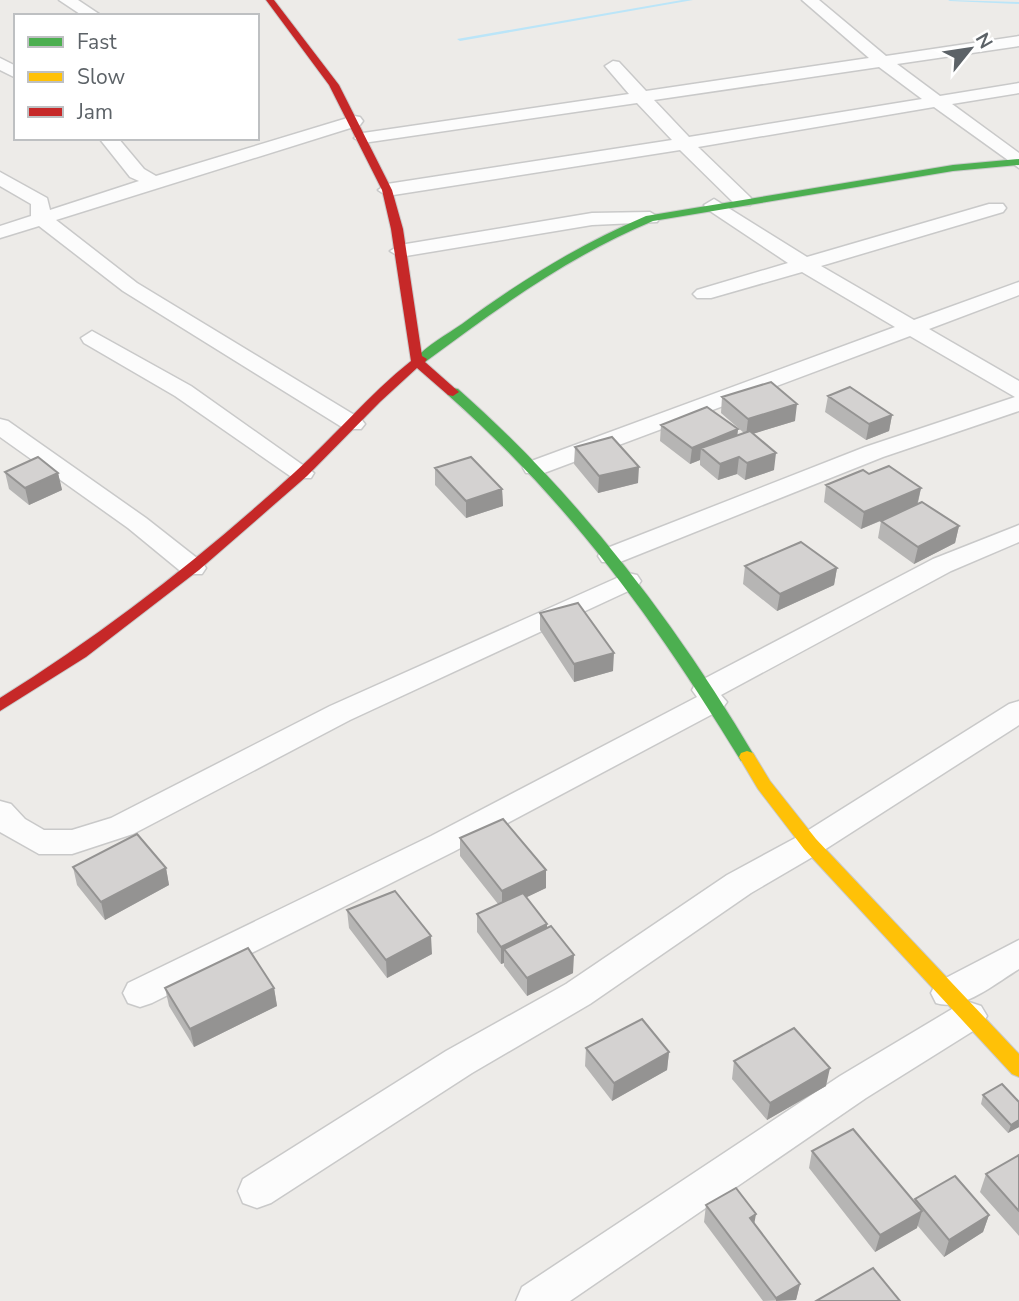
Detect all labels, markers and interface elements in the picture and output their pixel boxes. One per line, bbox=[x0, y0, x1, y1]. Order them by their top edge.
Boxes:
legend bbox=[14, 14, 259, 140]
north arrow bbox=[935, 14, 1005, 84]
text: Fast bbox=[77, 28, 117, 56]
text: N bbox=[969, 28, 999, 54]
text: Slow bbox=[77, 63, 126, 91]
text: Jam bbox=[76, 98, 113, 126]

